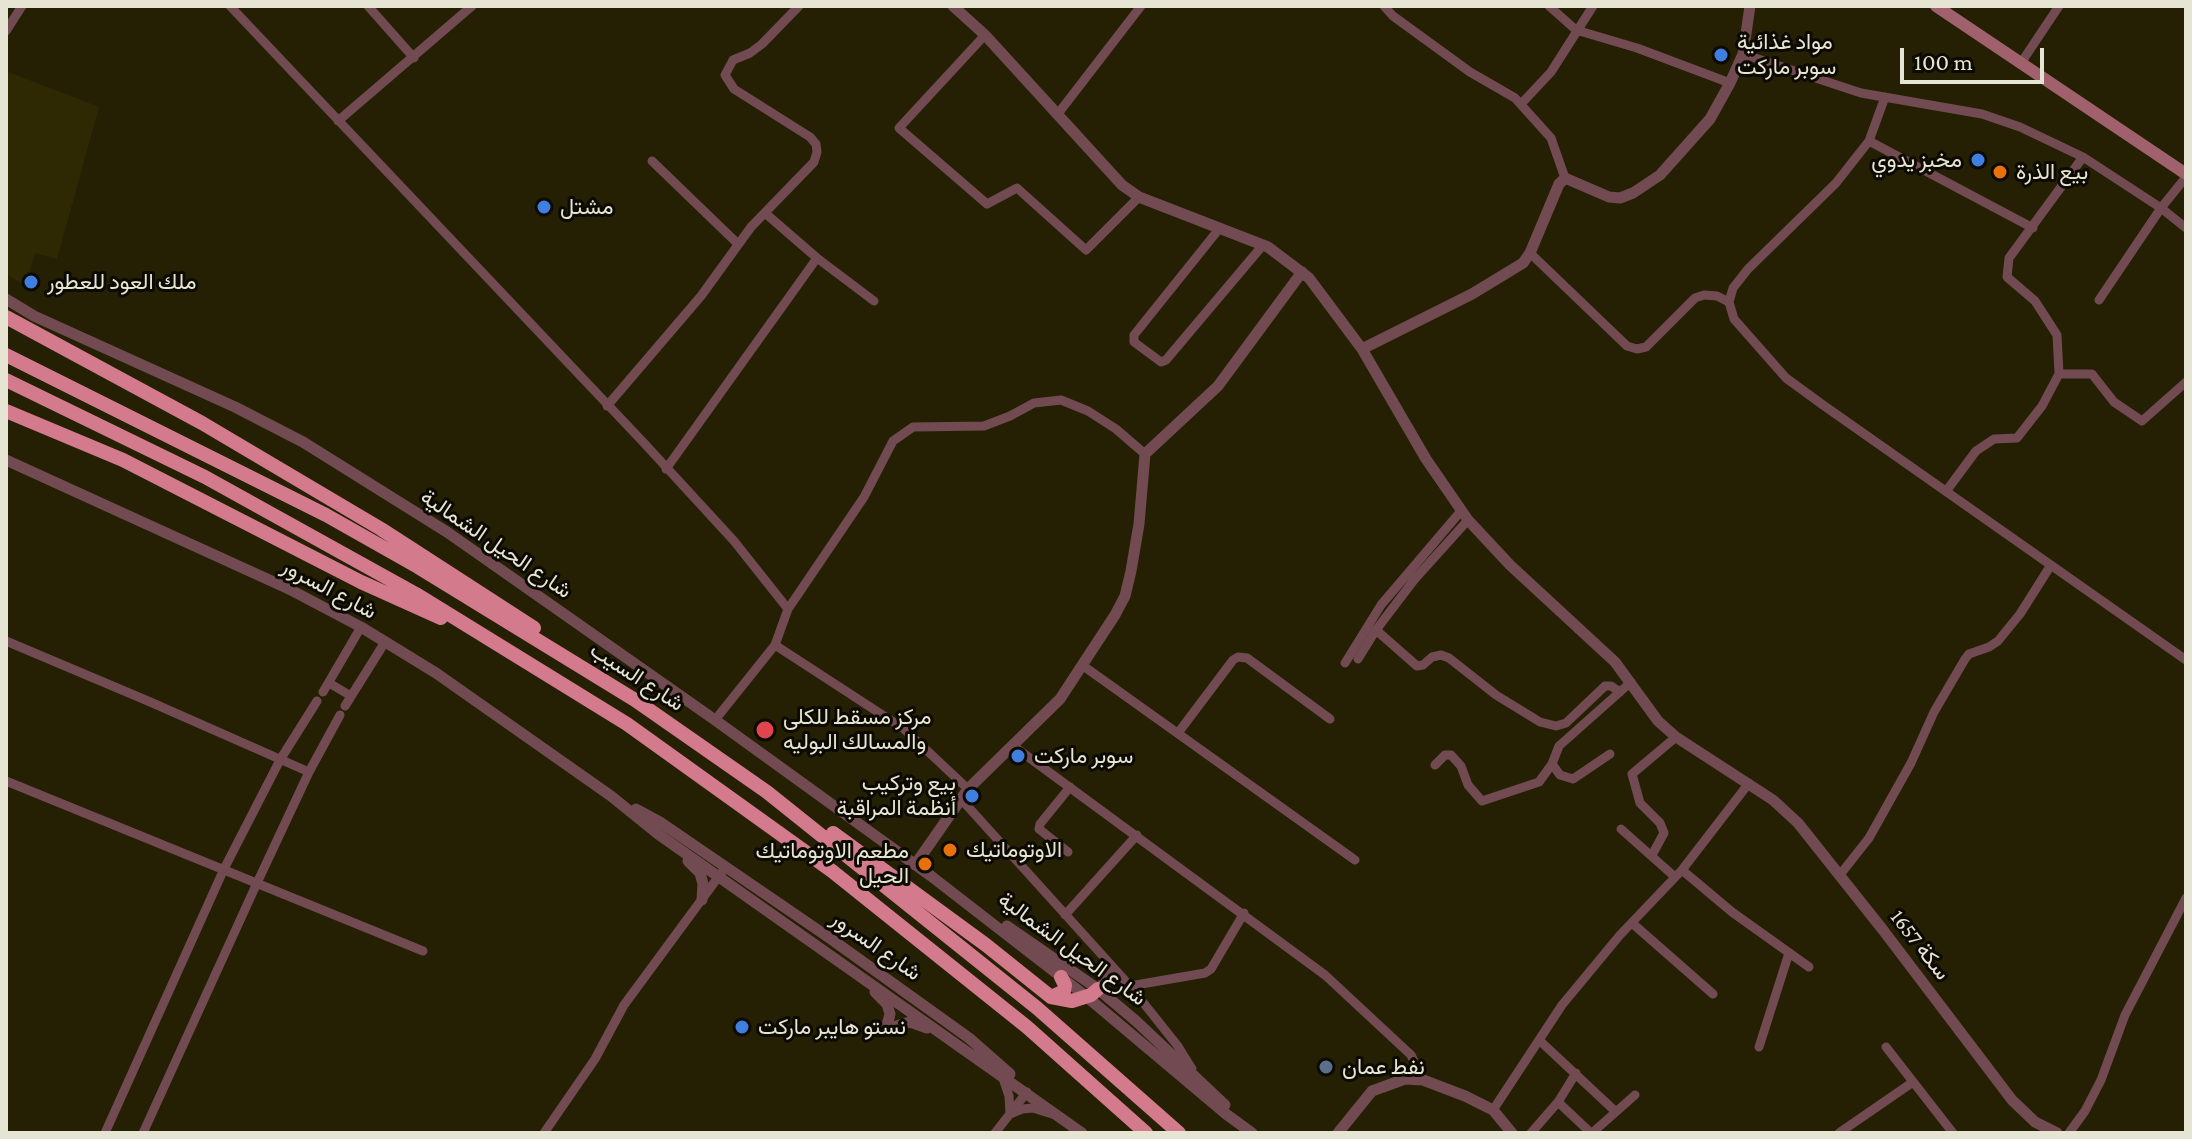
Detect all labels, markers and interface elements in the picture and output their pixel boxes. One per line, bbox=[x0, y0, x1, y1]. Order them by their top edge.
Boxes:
place label: مواد غذائية سوبر ماركت bbox=[1737, 29, 1836, 80]
scale bar bbox=[1904, 32, 2048, 82]
marker: مواد غذائية سوبر ماركت bbox=[1712, 46, 1730, 64]
text: 100 m bbox=[1914, 48, 1973, 75]
place label: مخبز يدوي bbox=[1871, 147, 1962, 173]
marker: مخبز يدوي bbox=[1969, 151, 1987, 169]
place label: بيع الذرة bbox=[2016, 159, 2088, 185]
marker: بيع الذرة bbox=[1991, 163, 2009, 181]
place label: مشتل bbox=[560, 194, 613, 220]
marker: مشتل bbox=[535, 198, 553, 216]
place label: ملك العود للعطور bbox=[47, 269, 196, 295]
marker: ملك العود للعطور bbox=[22, 273, 40, 291]
street label: شارع الحيل الشمالية bbox=[415, 484, 577, 604]
street label: شارع السرور bbox=[277, 553, 381, 625]
street label: شارع السيب bbox=[585, 637, 689, 717]
place label: مركز مسقط للكلى والمسالك البوليه bbox=[783, 704, 932, 756]
marker: مركز مسقط للكلى والمسالك البوليه bbox=[754, 719, 776, 741]
place label: سوبر ماركت bbox=[1034, 743, 1133, 769]
marker: سوبر ماركت bbox=[1009, 747, 1027, 765]
place label: بيع وتركيب أنظمة المراقبة bbox=[836, 770, 956, 822]
marker: بيع وتركيب أنظمة المراقبة bbox=[963, 787, 981, 805]
place label: الاوتوماتيك bbox=[966, 837, 1062, 863]
place label: مطعم الاوتوماتيك الحيل bbox=[756, 838, 909, 890]
marker: الاوتوماتيك bbox=[941, 841, 959, 859]
marker: مطعم الاوتوماتيك الحيل bbox=[916, 855, 934, 873]
street label: شارع الحيل الشمالية bbox=[993, 886, 1151, 1012]
street label: شارع السرور bbox=[826, 905, 926, 987]
street label: سكة 1657 bbox=[1884, 905, 1956, 985]
place label: نستو هايبر ماركت bbox=[758, 1014, 906, 1040]
marker: نستو هايبر ماركت bbox=[733, 1018, 751, 1036]
place label: نفط عمان bbox=[1342, 1054, 1425, 1080]
marker: نفط عمان bbox=[1317, 1058, 1335, 1076]

